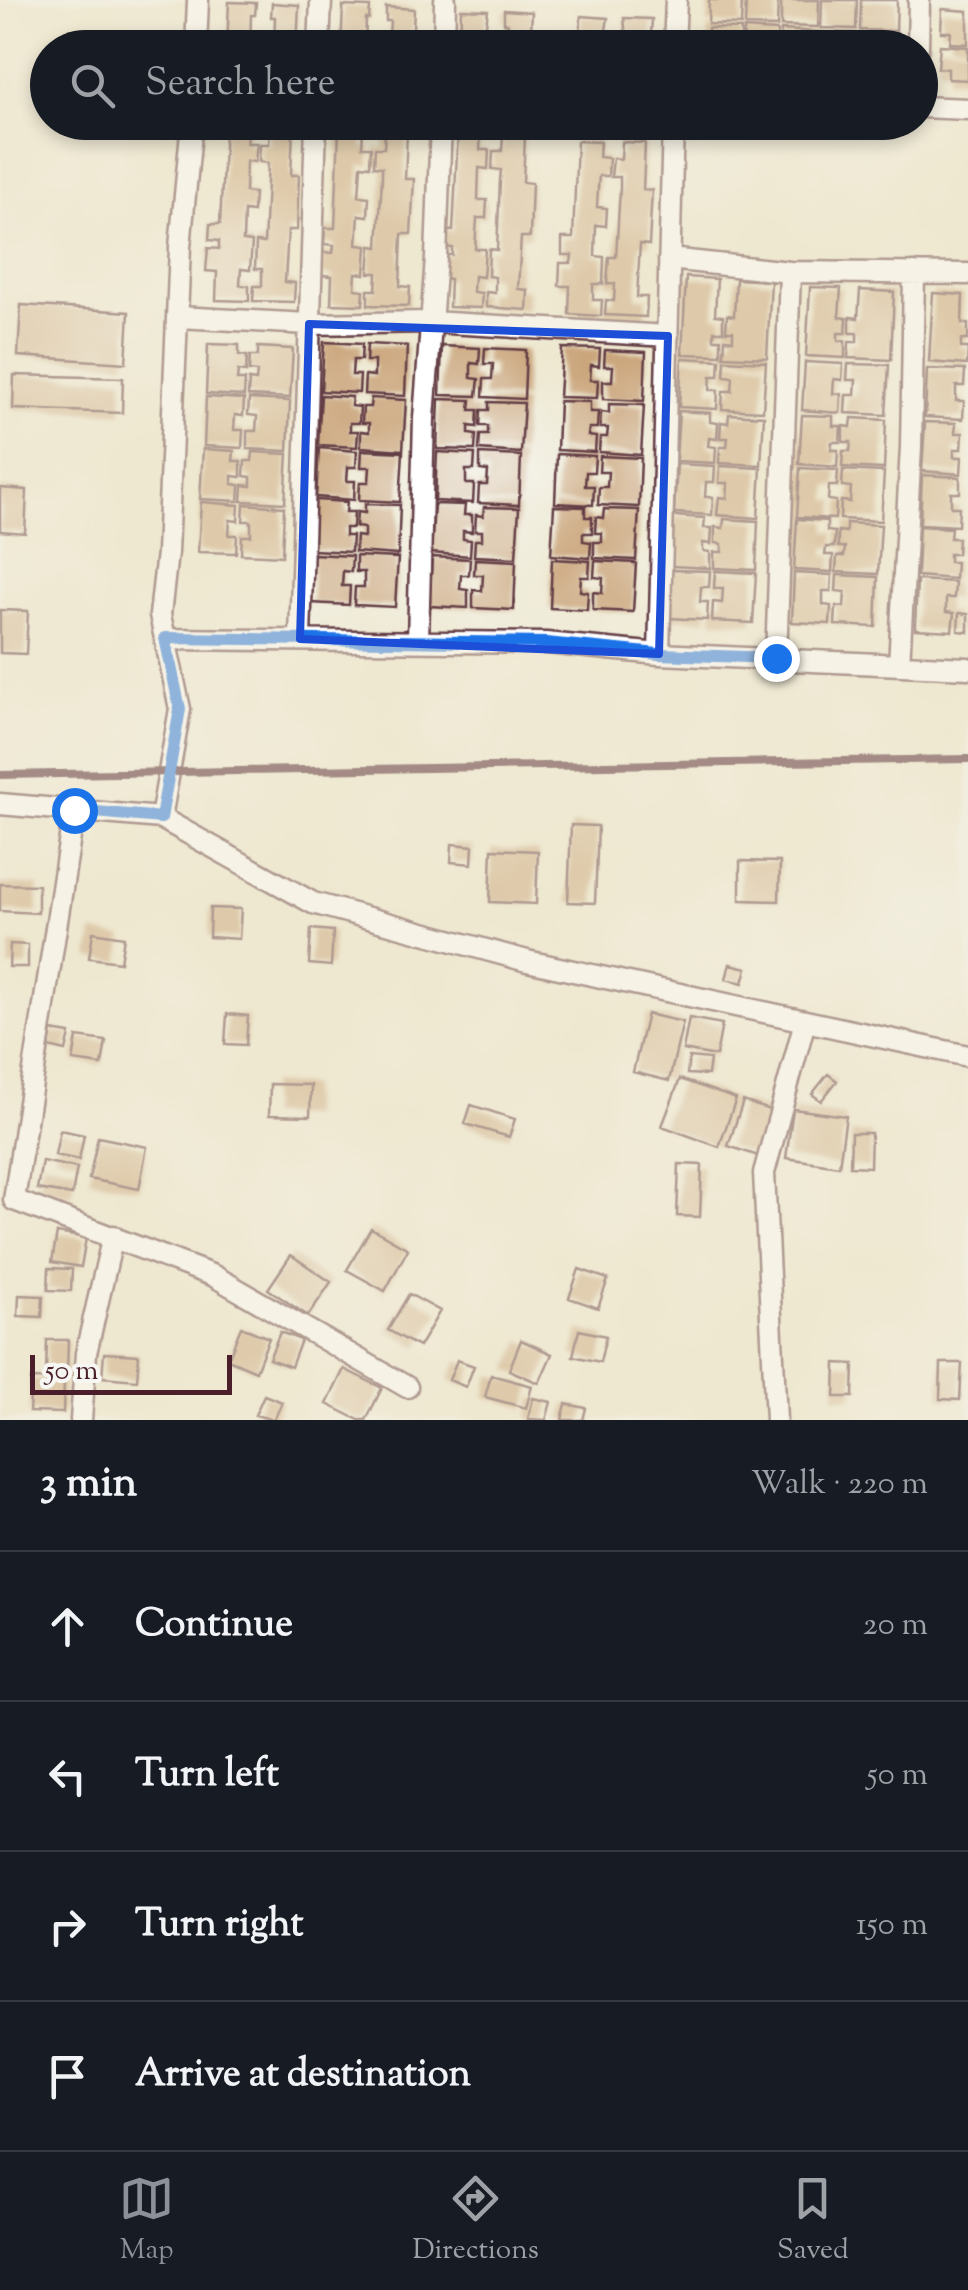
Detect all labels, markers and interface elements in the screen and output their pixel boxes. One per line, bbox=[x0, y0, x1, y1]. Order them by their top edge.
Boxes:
search box bbox=[30, 30, 938, 140]
icon: search bbox=[65, 58, 120, 113]
text: Search here bbox=[145, 58, 336, 112]
route end bbox=[754, 636, 800, 682]
route start bbox=[52, 788, 98, 834]
scale bar bbox=[30, 1350, 232, 1394]
text: 50 m bbox=[45, 1352, 99, 1392]
text: 3 min bbox=[40, 1455, 137, 1515]
text: Walk · 220 m bbox=[751, 1462, 928, 1508]
icon: ahead bbox=[40, 1599, 95, 1654]
text: Continue bbox=[135, 1599, 293, 1653]
text: 20 m bbox=[863, 1603, 928, 1649]
icon: left bbox=[40, 1749, 95, 1804]
text: Turn left bbox=[135, 1749, 279, 1803]
text: 50 m bbox=[867, 1753, 928, 1799]
icon: right bbox=[40, 1899, 95, 1954]
text: Turn right bbox=[135, 1899, 303, 1953]
text: 150 m bbox=[856, 1903, 928, 1949]
icon: arrive bbox=[40, 2049, 95, 2104]
text: Arrive at destination bbox=[135, 2049, 471, 2103]
tab: Map bbox=[119, 2171, 174, 2271]
tab: Directions bbox=[412, 2171, 539, 2271]
tab: Saved bbox=[777, 2171, 849, 2271]

